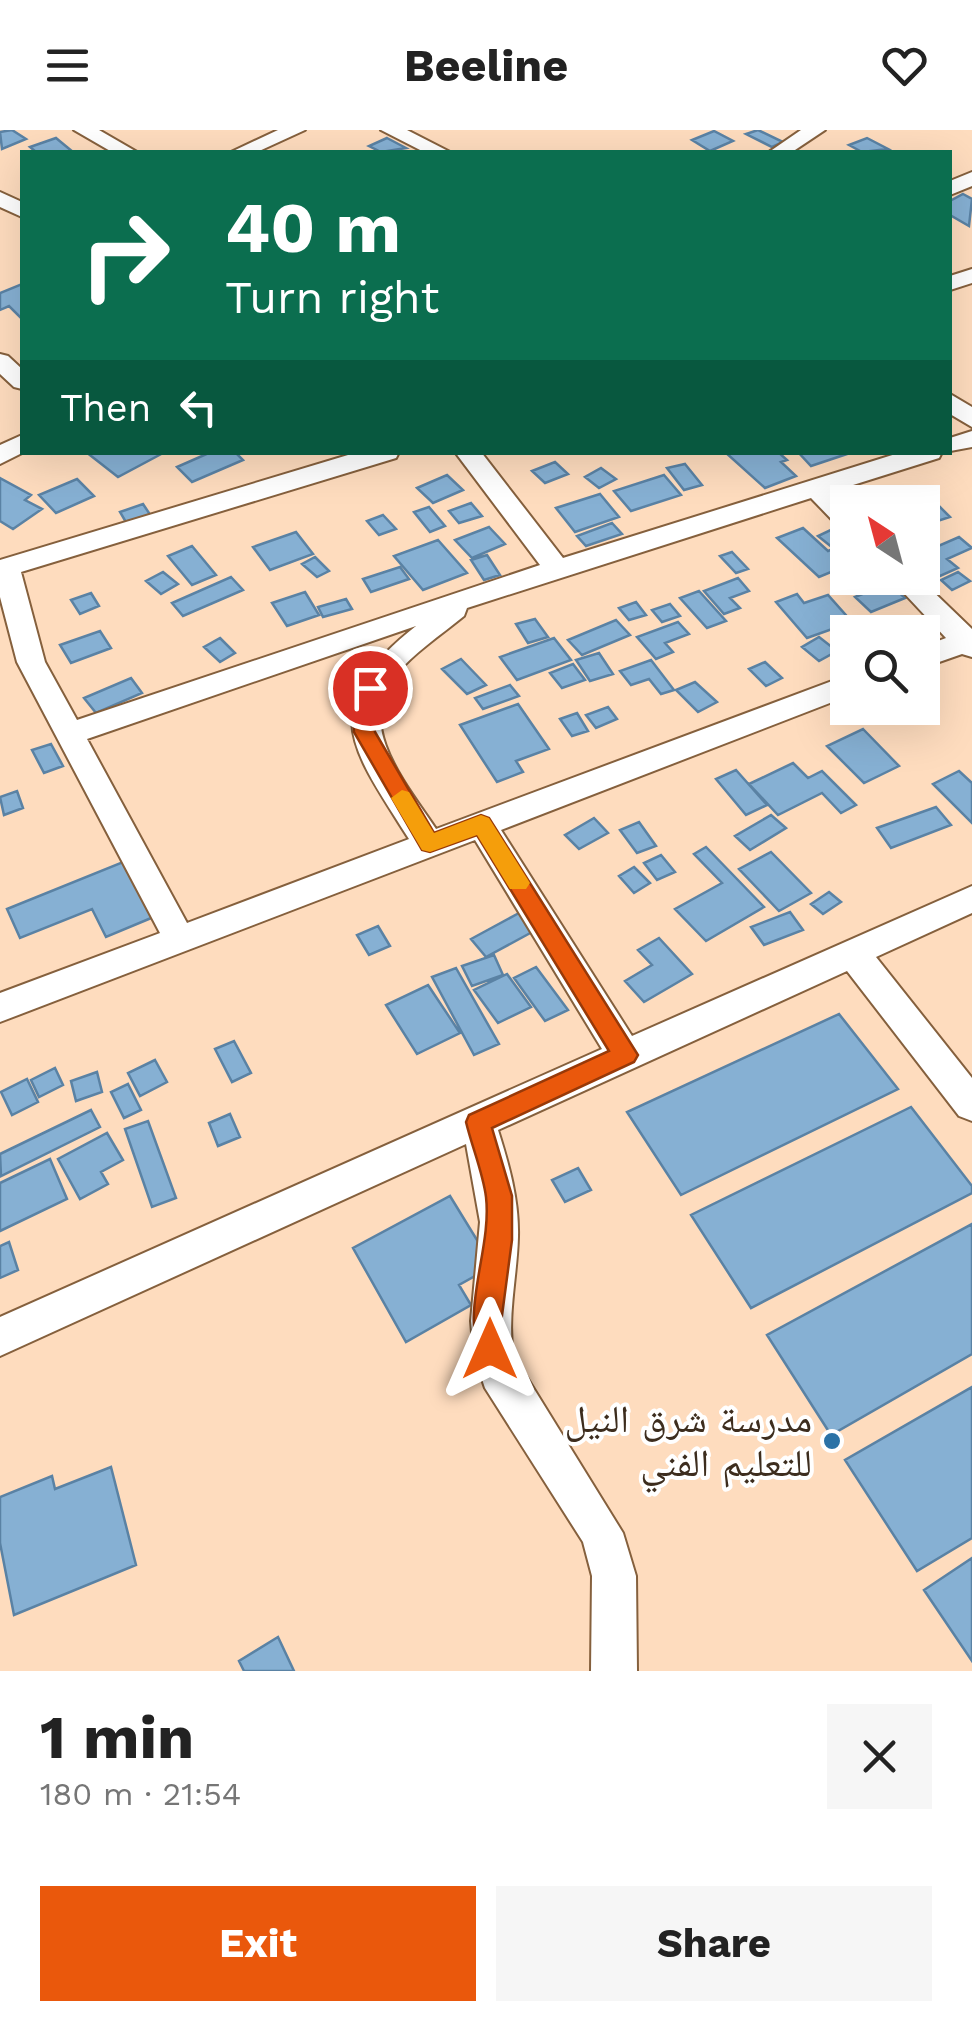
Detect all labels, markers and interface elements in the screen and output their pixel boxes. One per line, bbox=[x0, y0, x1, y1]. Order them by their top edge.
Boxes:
icon: menu bbox=[40, 38, 95, 93]
icon: heart bbox=[877, 38, 932, 93]
text: Beeline bbox=[404, 39, 568, 92]
text: 40 m bbox=[225, 187, 401, 269]
icon: right bbox=[60, 190, 190, 320]
text: Turn right bbox=[225, 271, 439, 324]
icon: left bbox=[171, 380, 226, 435]
text: Then bbox=[60, 386, 151, 430]
north arrow bbox=[830, 485, 940, 595]
map controls bbox=[830, 485, 940, 725]
button: search bbox=[830, 615, 940, 725]
pin bbox=[328, 646, 413, 731]
icon: arrive bbox=[343, 661, 398, 716]
position arrow bbox=[438, 1297, 542, 1401]
place label: مدرسة شرق النيل للتعليم الفني bbox=[565, 1397, 812, 1493]
marker: مدرسة شرق النيل للتعليم الفني bbox=[821, 1430, 843, 1452]
text: 1 min bbox=[40, 1702, 194, 1773]
button: close bbox=[827, 1704, 932, 1809]
text: 180 m · 21:54 bbox=[40, 1775, 241, 1813]
button: Exit bbox=[40, 1886, 476, 2001]
button: Share bbox=[496, 1886, 932, 2001]

